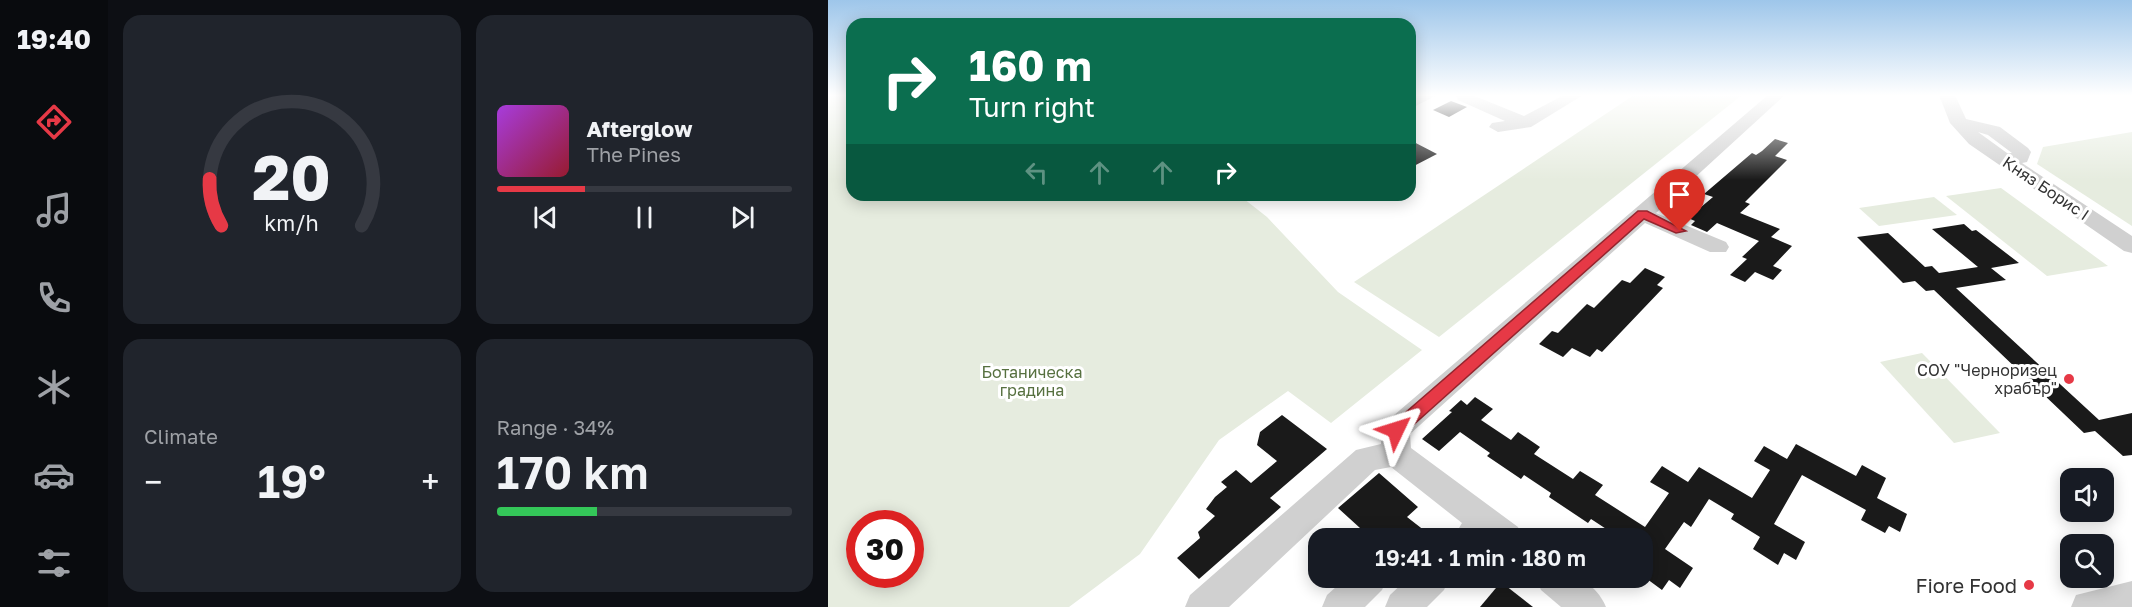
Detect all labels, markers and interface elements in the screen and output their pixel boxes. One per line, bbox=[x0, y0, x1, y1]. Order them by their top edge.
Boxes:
text: 19:40 bbox=[17, 23, 91, 55]
text: 160 m bbox=[969, 40, 1092, 90]
icon: right bbox=[870, 42, 948, 120]
text: Turn right bbox=[969, 91, 1095, 123]
icon: directions bbox=[33, 101, 75, 143]
text: Afterglow bbox=[587, 115, 692, 142]
text: 20 bbox=[252, 140, 331, 215]
text: The Pines bbox=[587, 142, 681, 166]
street label: Княз Борис I bbox=[1999, 152, 2093, 224]
icon: left bbox=[1020, 156, 1053, 189]
icon: ahead bbox=[1083, 156, 1116, 189]
icon: ahead bbox=[1146, 156, 1179, 189]
icon: right bbox=[1209, 156, 1242, 189]
pin bbox=[1654, 169, 1705, 231]
icon: arrive bbox=[1663, 178, 1696, 211]
icon: music bbox=[33, 189, 75, 231]
icon: previous bbox=[529, 201, 562, 234]
icon: pause bbox=[628, 201, 661, 234]
icon: next bbox=[726, 201, 759, 234]
text: km/h bbox=[264, 211, 319, 237]
icon: phone bbox=[33, 277, 75, 319]
place label: СОУ "Черноризец храбър" bbox=[1917, 360, 2057, 398]
park label: Ботаническа градина bbox=[981, 362, 1083, 400]
icon: climate bbox=[33, 366, 75, 408]
marker: СОУ "Черноризец храбър" bbox=[2062, 372, 2076, 386]
position arrow bbox=[1364, 398, 1428, 462]
text: Range · 34% bbox=[497, 415, 614, 439]
text: Climate bbox=[144, 424, 218, 448]
text: 170 km bbox=[497, 445, 649, 499]
icon: car bbox=[33, 454, 75, 496]
text: 19° bbox=[258, 454, 326, 508]
text: − bbox=[144, 462, 162, 501]
text: + bbox=[421, 462, 440, 501]
map controls bbox=[2060, 468, 2114, 588]
button: sound bbox=[2060, 468, 2114, 522]
speed limit sign: 30 bbox=[846, 510, 924, 588]
button: search bbox=[2060, 534, 2114, 588]
icon: filters bbox=[33, 542, 75, 584]
text: 19:41 · 1 min · 180 m bbox=[1375, 544, 1586, 571]
place label: Fiore Food bbox=[1916, 573, 2017, 597]
marker: Fiore Food bbox=[2022, 578, 2036, 592]

